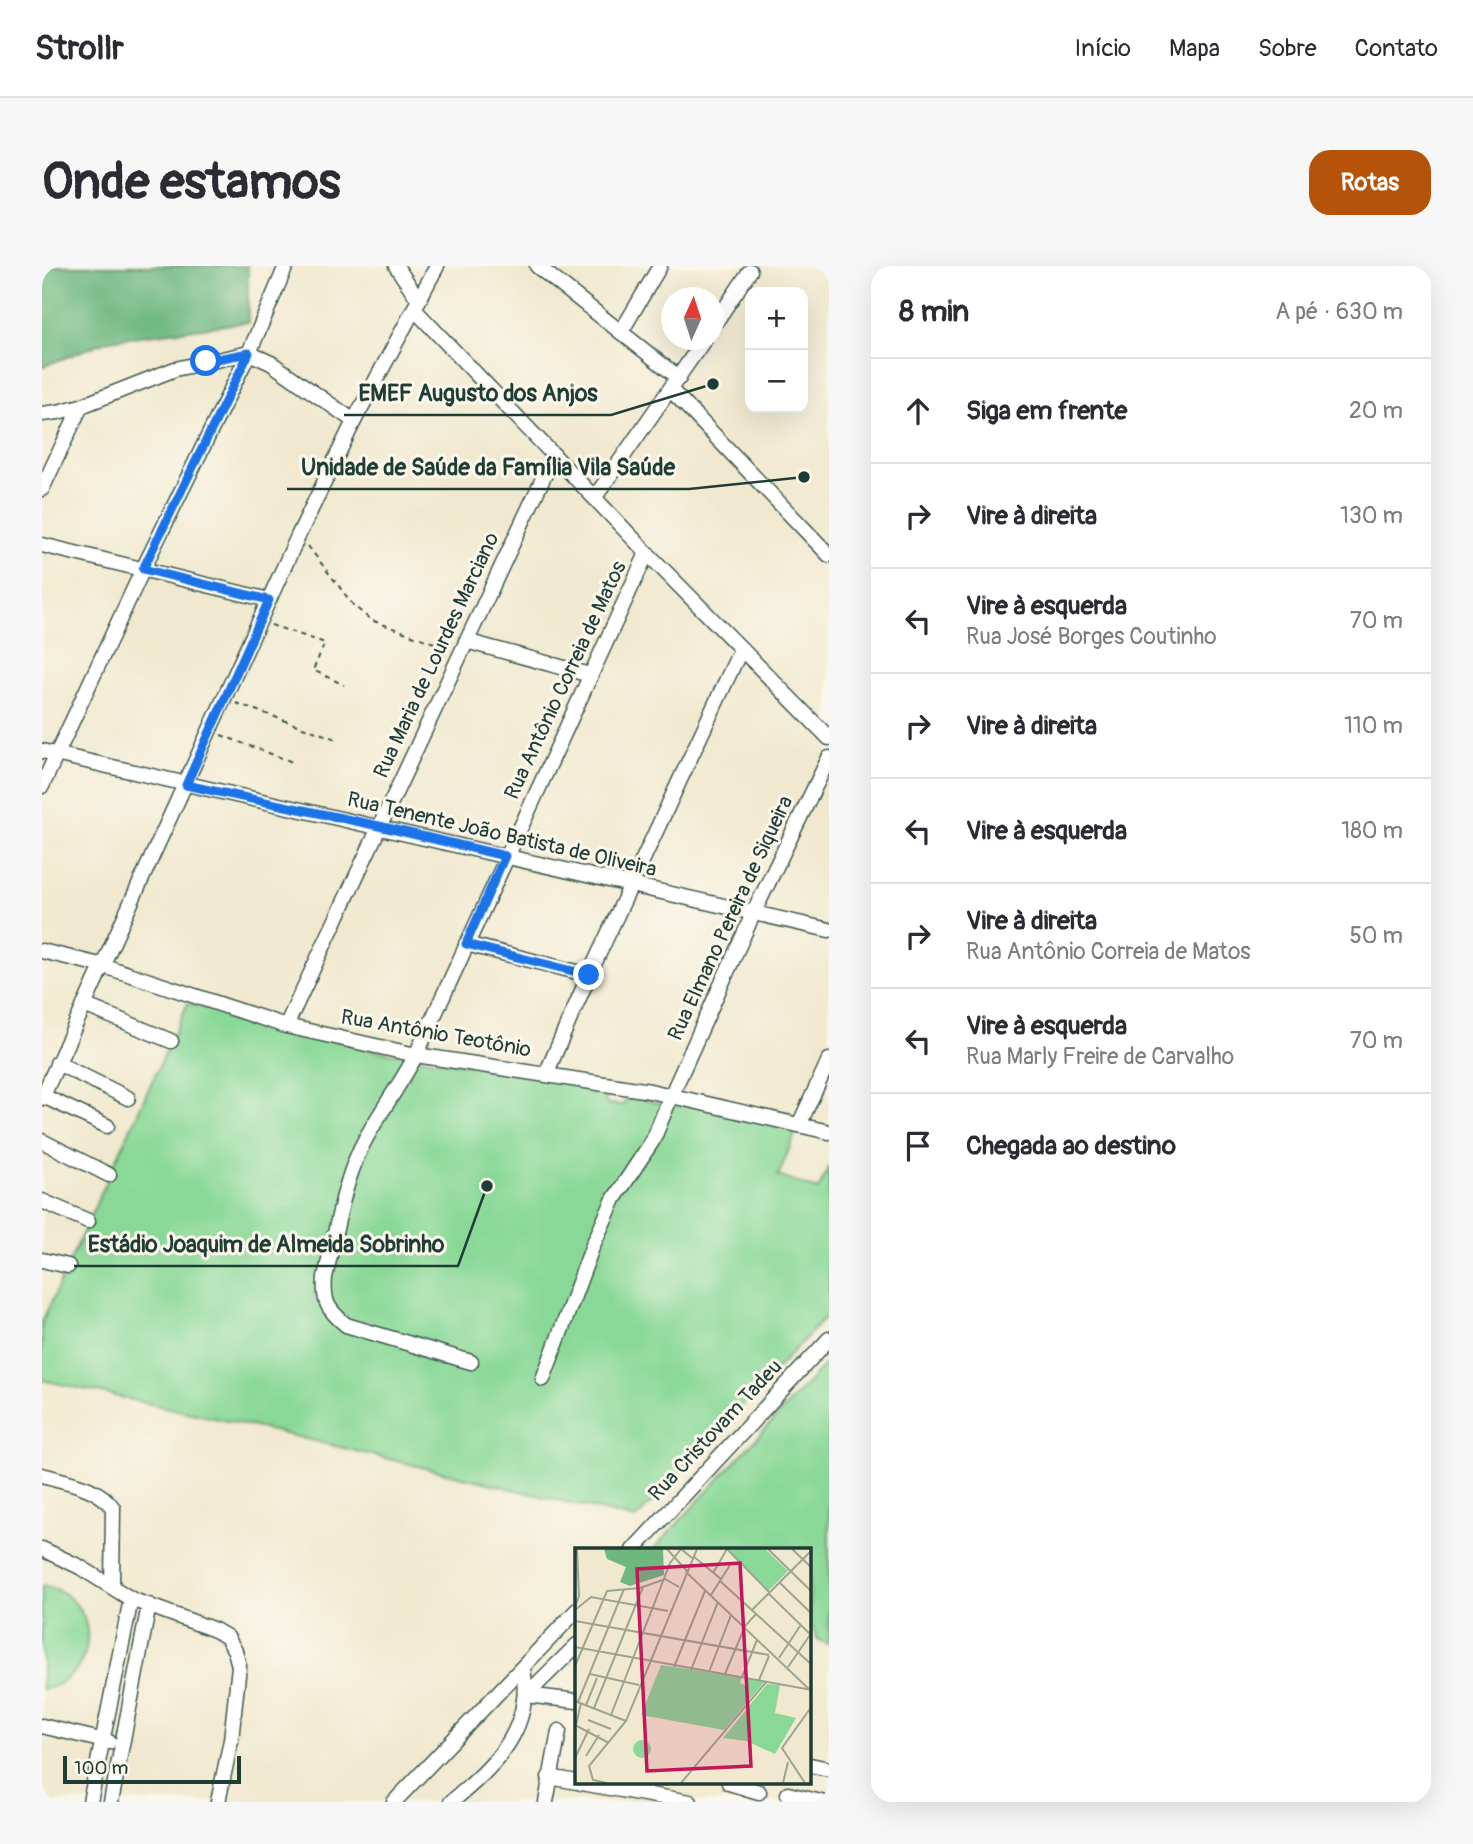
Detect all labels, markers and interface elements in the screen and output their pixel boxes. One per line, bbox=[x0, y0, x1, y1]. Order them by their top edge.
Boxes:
text: Strollr bbox=[35, 28, 124, 69]
text: Início bbox=[1075, 34, 1131, 63]
text: Mapa bbox=[1169, 34, 1220, 63]
text: Sobre bbox=[1258, 34, 1317, 63]
text: Contato bbox=[1355, 34, 1438, 63]
button: Rotas bbox=[1309, 150, 1431, 215]
text: Onde estamos bbox=[42, 152, 340, 213]
north arrow bbox=[661, 287, 724, 350]
map controls bbox=[745, 287, 808, 413]
button: + bbox=[745, 287, 808, 350]
text: 8 min bbox=[899, 293, 969, 330]
text: A pé · 630 m bbox=[1275, 297, 1403, 326]
route start bbox=[190, 345, 221, 376]
button: − bbox=[745, 350, 808, 413]
callout: EMEF Augusto dos Anjos bbox=[344, 371, 611, 415]
text: EMEF Augusto dos Anjos bbox=[358, 379, 598, 408]
icon: ahead bbox=[899, 392, 937, 430]
text: Siga em frente bbox=[966, 395, 1127, 427]
text: 20 m bbox=[1349, 396, 1403, 425]
callout: Unidade de Saúde da Família Vila Saúde bbox=[287, 445, 689, 489]
text: Unidade de Saúde da Família Vila Saúde bbox=[301, 453, 676, 482]
icon: right bbox=[899, 497, 937, 535]
text: Vire à direita bbox=[966, 500, 1097, 532]
text: 130 m bbox=[1340, 501, 1403, 530]
street label: Rua Maria de Lourdes Marciano bbox=[368, 528, 505, 782]
street label: Rua Antônio Correia de Matos bbox=[498, 556, 633, 804]
text: Vire à esquerda bbox=[966, 590, 1127, 622]
icon: left bbox=[899, 602, 937, 640]
text: 70 m bbox=[1350, 606, 1403, 635]
text: Rua José Borges Coutinho bbox=[966, 622, 1217, 651]
icon: right bbox=[899, 707, 937, 745]
text: Vire à direita bbox=[966, 710, 1097, 742]
text: 110 m bbox=[1344, 711, 1403, 740]
street label: Rua Tenente João Batista de Oliveira bbox=[345, 786, 659, 883]
street label: Rua Elmano Pereira de Siqueira bbox=[662, 792, 799, 1045]
icon: left bbox=[899, 812, 937, 850]
text: Vire à esquerda bbox=[966, 815, 1127, 847]
text: 180 m bbox=[1341, 816, 1403, 845]
text: Vire à direita bbox=[966, 905, 1097, 937]
icon: right bbox=[899, 917, 937, 955]
text: 50 m bbox=[1349, 921, 1403, 950]
text: Rua Antônio Correia de Matos bbox=[966, 937, 1251, 966]
route end bbox=[573, 959, 604, 990]
street label: Rua Antônio Teotônio bbox=[339, 1003, 533, 1064]
text: Vire à esquerda bbox=[966, 1010, 1127, 1042]
icon: left bbox=[899, 1022, 937, 1060]
text: 70 m bbox=[1350, 1026, 1403, 1055]
text: Rua Marly Freire de Carvalho bbox=[966, 1042, 1234, 1071]
icon: arrive bbox=[899, 1127, 937, 1165]
text: Chegada ao destino bbox=[966, 1130, 1176, 1162]
callout: Estádio Joaquim de Almeida Sobrinho bbox=[74, 1222, 458, 1266]
text: Estádio Joaquim de Almeida Sobrinho bbox=[88, 1230, 445, 1259]
street label: Rua Cristovam Tadeu bbox=[643, 1354, 788, 1507]
inset map bbox=[575, 1548, 811, 1784]
scale bar bbox=[63, 1753, 242, 1785]
text: 100 m bbox=[74, 1756, 128, 1780]

